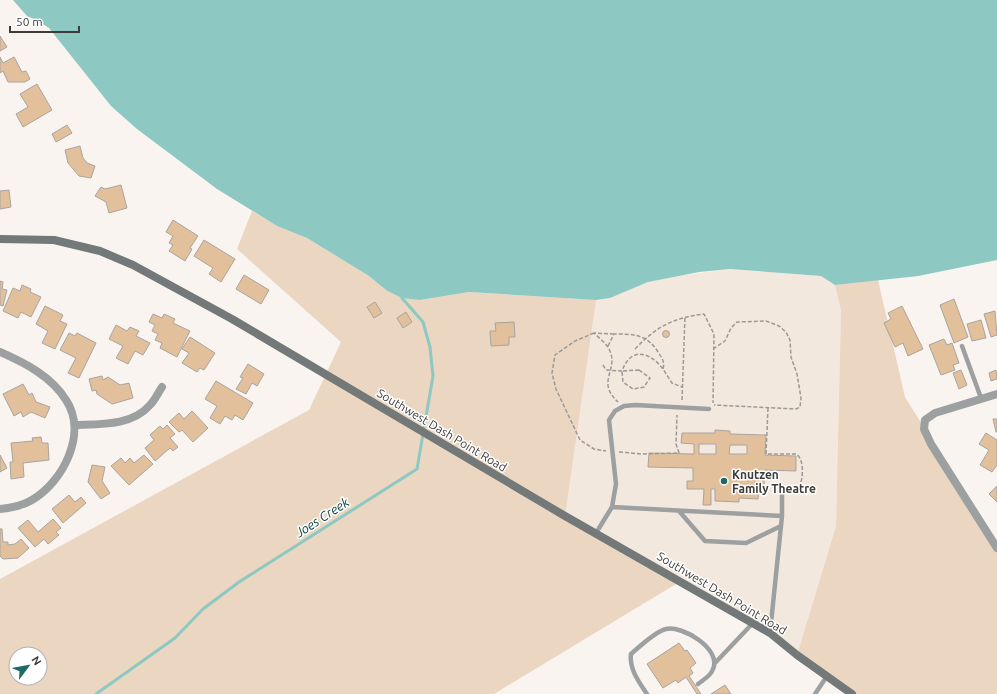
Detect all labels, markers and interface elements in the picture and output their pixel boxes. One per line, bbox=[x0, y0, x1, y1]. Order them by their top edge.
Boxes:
scale bar bbox=[10, 8, 79, 34]
text: 50 m bbox=[16, 15, 43, 28]
street label: Southwest Dash Point Road bbox=[375, 386, 509, 474]
place label: Knutzen Family Theatre bbox=[732, 468, 816, 495]
marker: Knutzen Family Theatre bbox=[719, 476, 729, 486]
water label: Joes Creek bbox=[292, 494, 352, 540]
street label: Southwest Dash Point Road bbox=[655, 549, 789, 637]
north arrow bbox=[8, 646, 48, 686]
text: N bbox=[29, 654, 44, 667]

